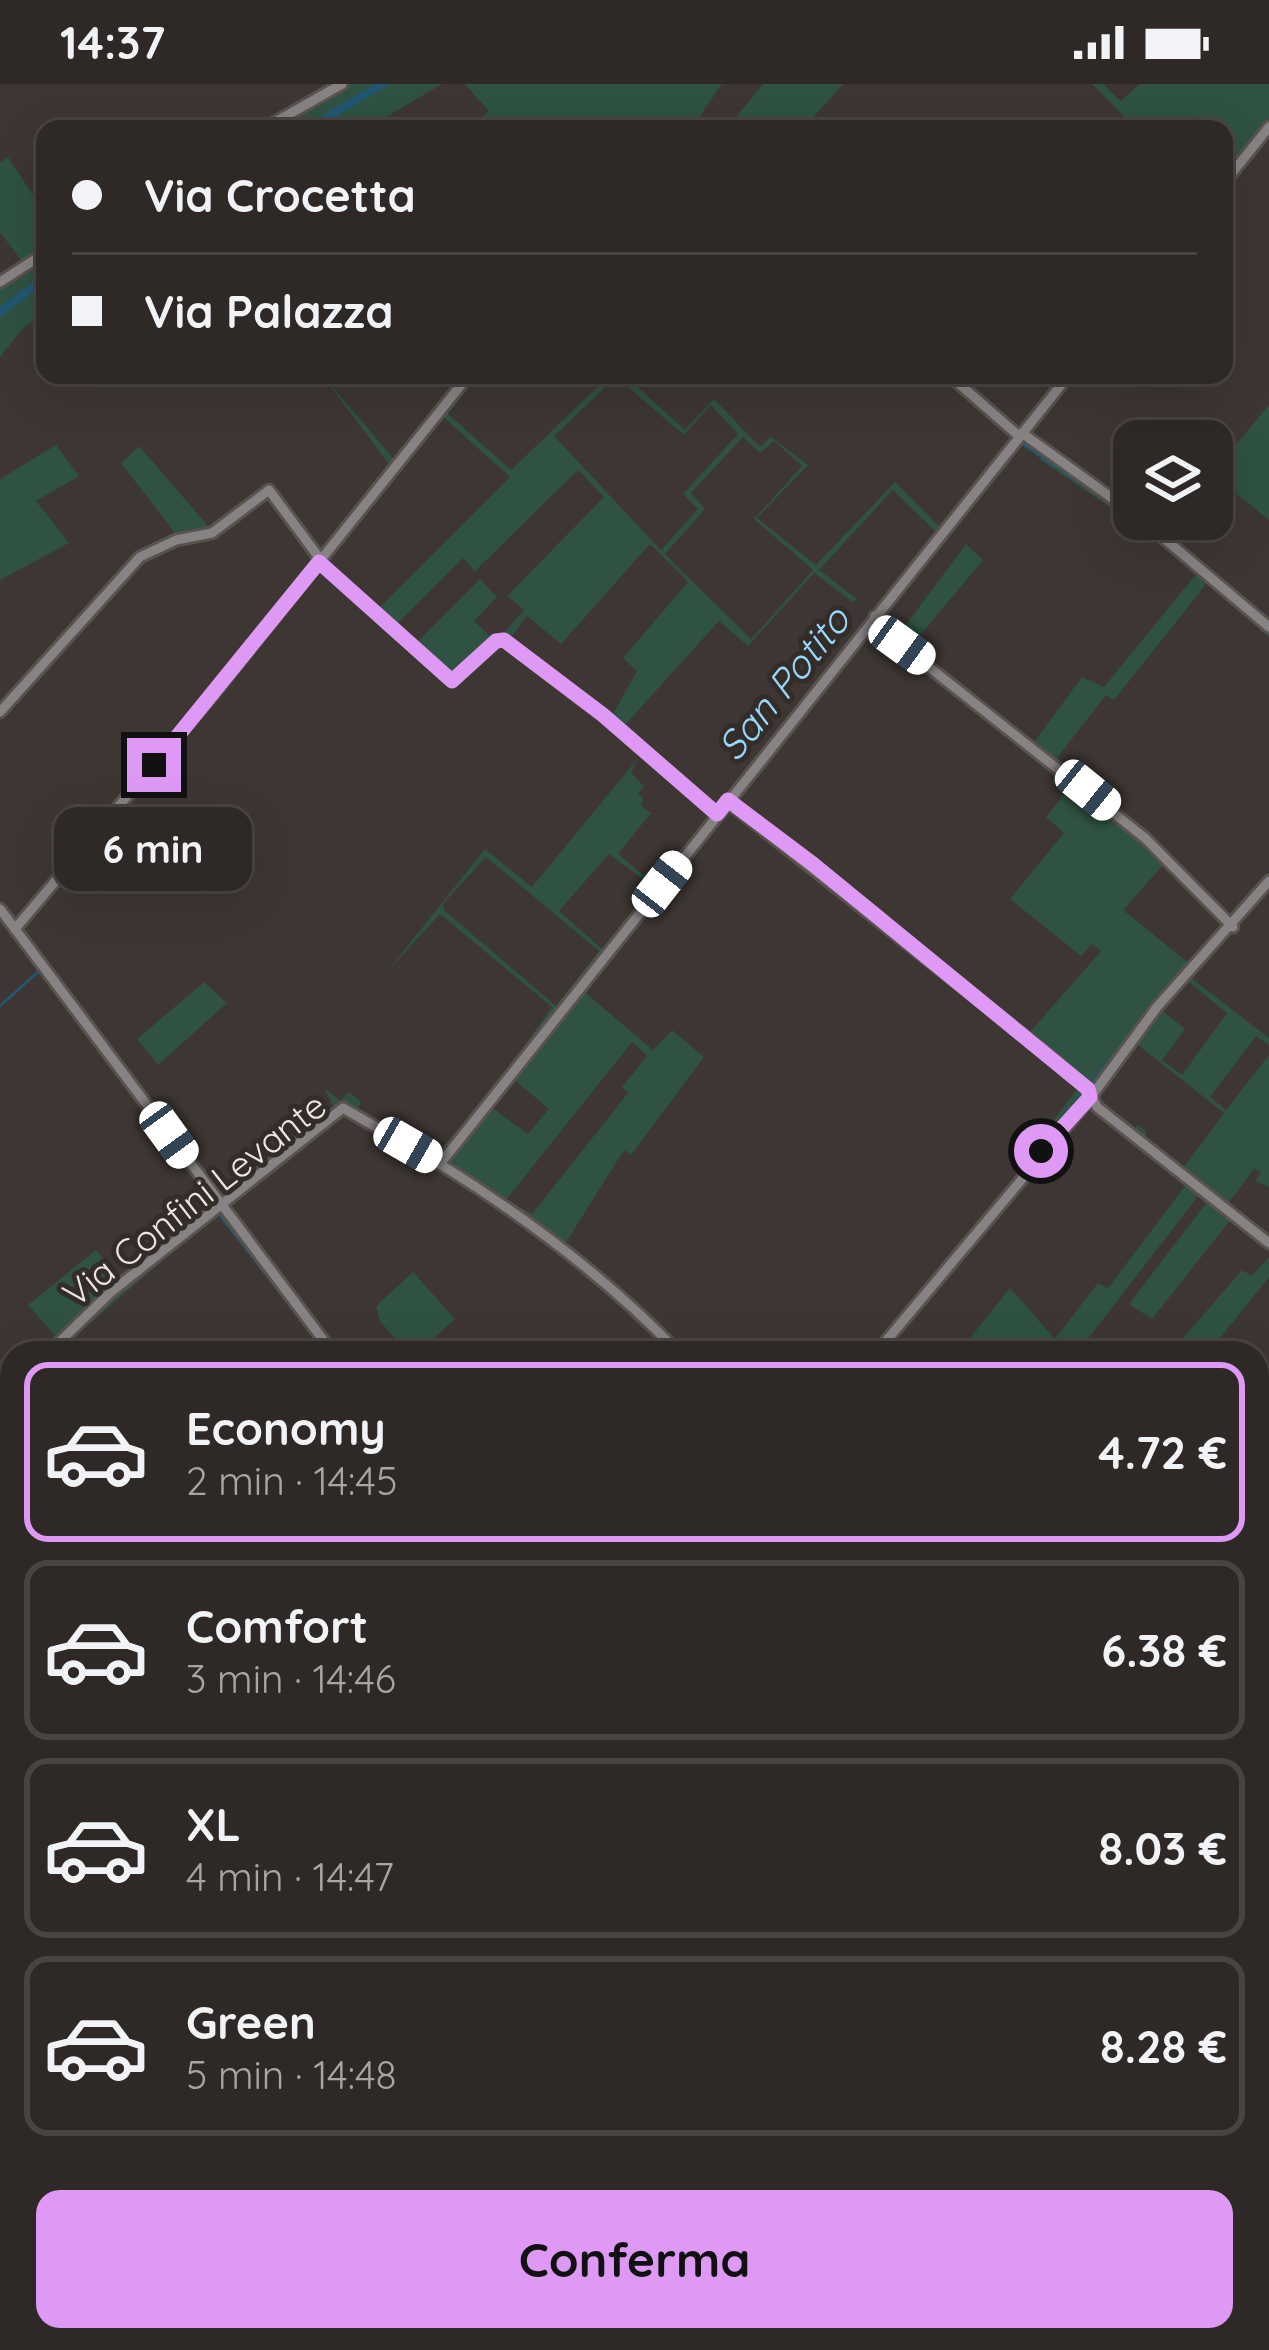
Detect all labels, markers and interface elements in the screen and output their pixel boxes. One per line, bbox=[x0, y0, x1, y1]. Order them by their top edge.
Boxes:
text: 14:37 bbox=[60, 14, 165, 70]
text: Via Crocetta bbox=[144, 167, 416, 223]
text: Via Palazza bbox=[144, 283, 393, 339]
map controls bbox=[1113, 420, 1233, 540]
button: layers bbox=[1113, 420, 1233, 540]
water label: San Potito bbox=[706, 595, 861, 770]
car bbox=[862, 609, 942, 681]
route end bbox=[127, 738, 181, 792]
car bbox=[1049, 753, 1127, 827]
callout: 6 min bbox=[55, 807, 253, 891]
text: 6 min bbox=[103, 824, 203, 873]
car bbox=[626, 845, 698, 923]
street label: Via Confini Levante bbox=[53, 1082, 335, 1316]
car bbox=[133, 1095, 205, 1175]
car bbox=[368, 1111, 448, 1179]
route start bbox=[1014, 1124, 1068, 1178]
icon: car bbox=[42, 1398, 150, 1506]
text: Economy bbox=[186, 1400, 386, 1456]
text: 4.72 € bbox=[1098, 1424, 1227, 1480]
text: 2 min · 14:45 bbox=[186, 1456, 397, 1505]
icon: car bbox=[42, 1596, 150, 1704]
text: Comfort bbox=[186, 1598, 368, 1654]
text: 6.38 € bbox=[1101, 1622, 1227, 1678]
text: 3 min · 14:46 bbox=[186, 1654, 396, 1703]
icon: car bbox=[42, 1794, 150, 1902]
text: XL bbox=[186, 1796, 241, 1852]
text: 8.03 € bbox=[1099, 1820, 1227, 1876]
text: 4 min · 14:47 bbox=[186, 1852, 394, 1901]
icon: car bbox=[42, 1992, 150, 2100]
text: Green bbox=[186, 1994, 316, 2050]
text: 8.28 € bbox=[1100, 2018, 1227, 2074]
text: 5 min · 14:48 bbox=[186, 2050, 397, 2099]
button: Conferma bbox=[36, 2190, 1233, 2328]

